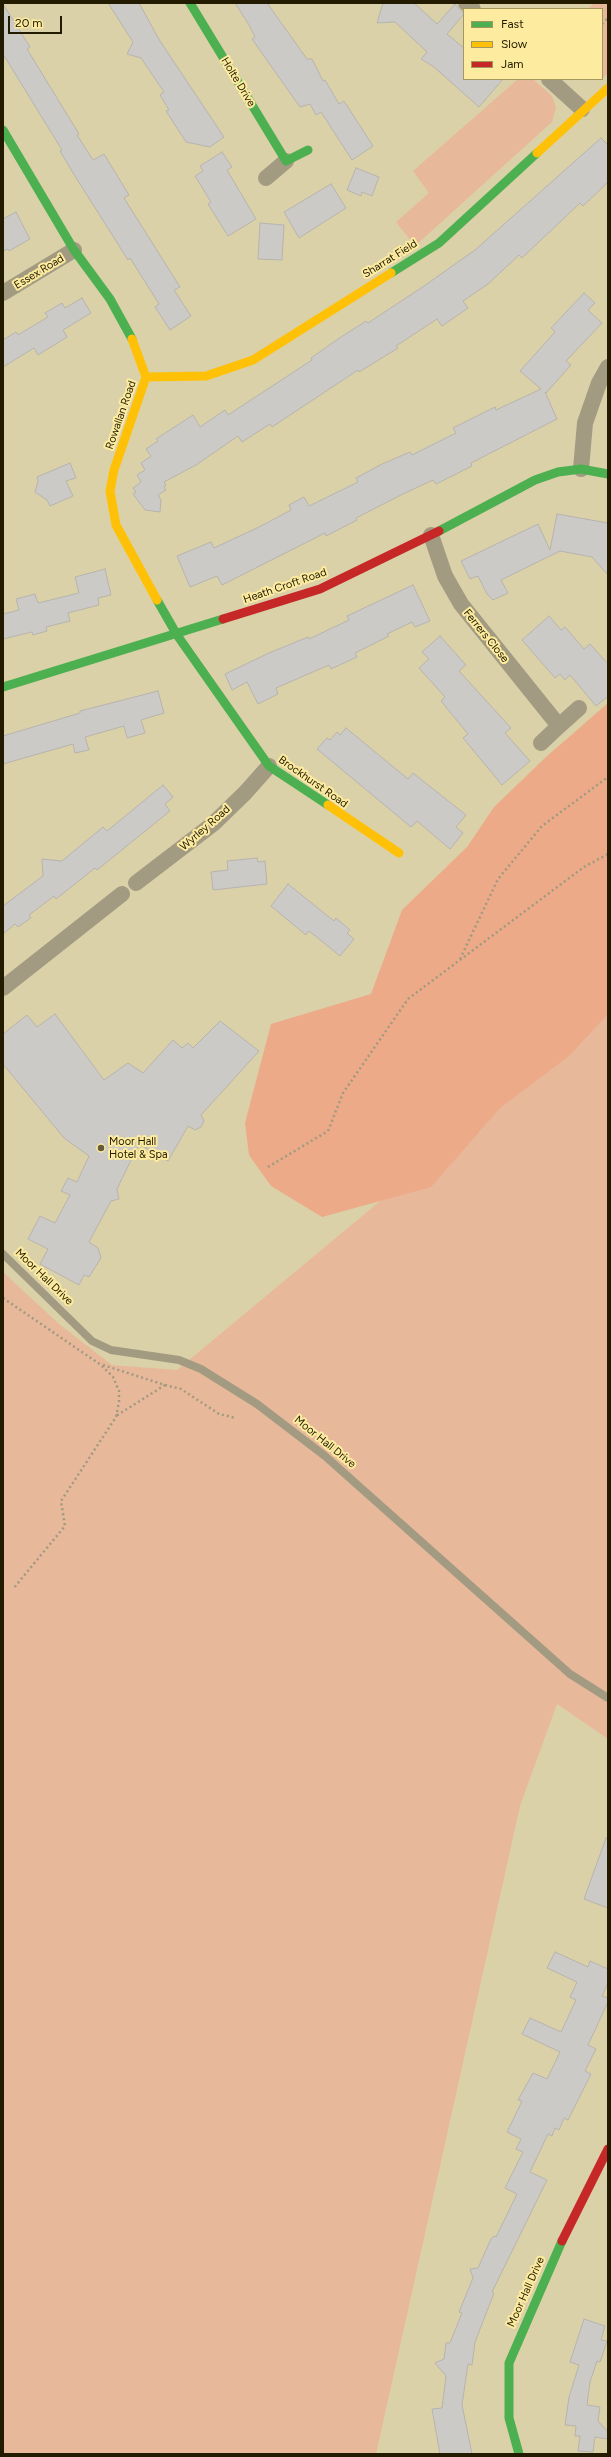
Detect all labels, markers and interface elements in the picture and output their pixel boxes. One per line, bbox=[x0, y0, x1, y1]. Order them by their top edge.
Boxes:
scale bar bbox=[10, 8, 64, 34]
legend bbox=[463, 8, 603, 80]
text: 20 m bbox=[15, 16, 43, 30]
text: Fast bbox=[501, 17, 524, 31]
text: Slow bbox=[501, 37, 527, 51]
street label: Holte Drive bbox=[218, 55, 258, 109]
text: Jam bbox=[501, 57, 524, 71]
street label: Sharrat Field bbox=[360, 237, 420, 281]
street label: Essex Road bbox=[12, 252, 66, 292]
street label: Rowallan Road bbox=[103, 379, 139, 451]
street label: Heath Croft Road bbox=[242, 566, 328, 606]
street label: Ferrers Close bbox=[460, 607, 512, 665]
street label: Brockhurst Road bbox=[276, 753, 350, 811]
street label: Wyrley Road bbox=[177, 803, 233, 853]
place label: Moor Hall Hotel & Spa bbox=[109, 1135, 168, 1161]
marker: Moor Hall Hotel & Spa bbox=[96, 1143, 106, 1153]
street label: Moor Hall Drive bbox=[12, 1246, 76, 1308]
street label: Moor Hall Drive bbox=[292, 1413, 358, 1471]
street label: Moor Hall Drive bbox=[505, 2255, 547, 2329]

